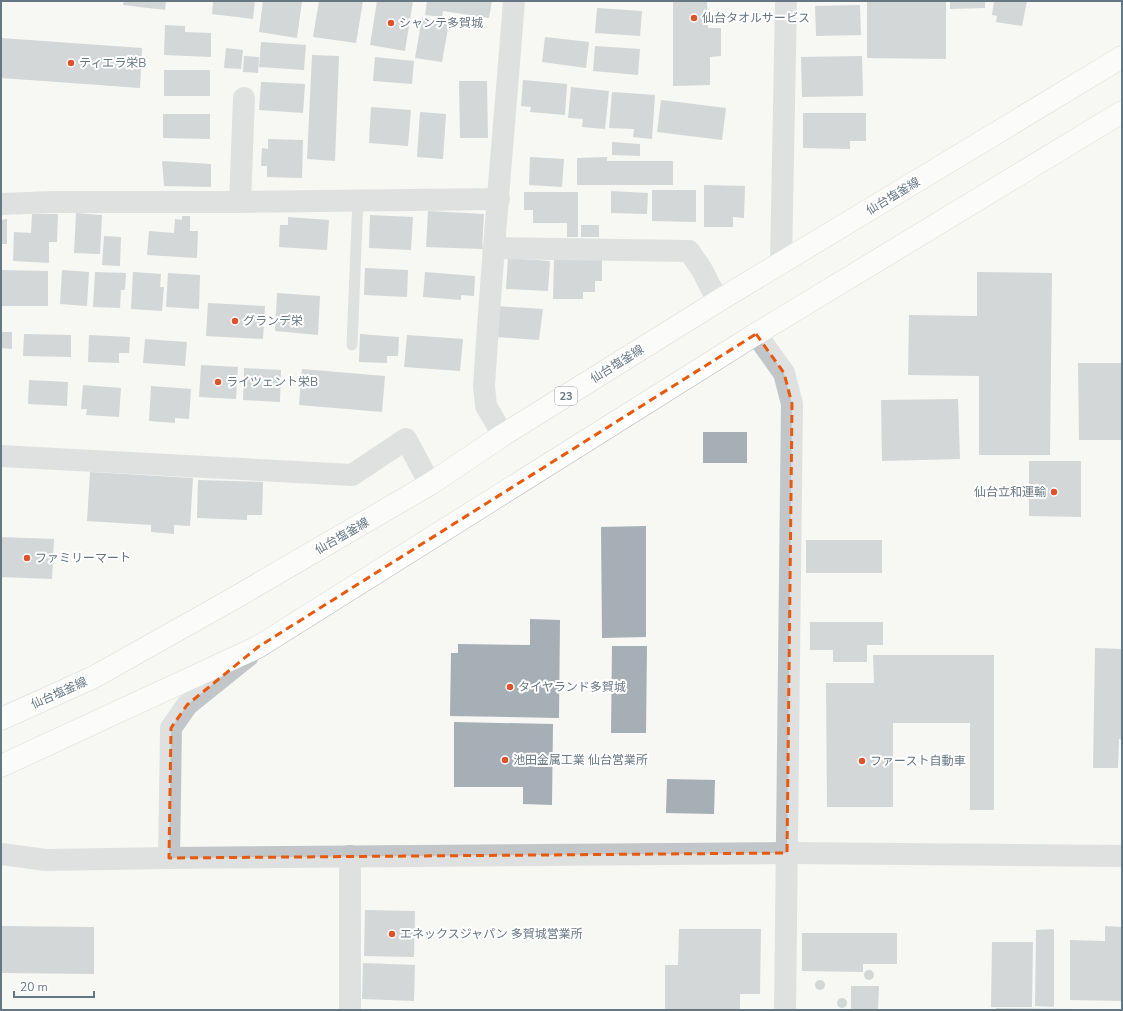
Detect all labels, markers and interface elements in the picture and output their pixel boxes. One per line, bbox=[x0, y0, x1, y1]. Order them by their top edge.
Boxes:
place label: 仙台タオルサービス bbox=[702, 10, 810, 26]
marker: 仙台タオルサービス bbox=[689, 13, 699, 23]
place label: シャンテ多賀城 bbox=[399, 15, 483, 31]
marker: シャンテ多賀城 bbox=[386, 18, 396, 28]
place label: ティエラ栄B bbox=[79, 55, 146, 71]
marker: ティエラ栄B bbox=[66, 58, 76, 68]
street label: 仙台塩釜線 bbox=[863, 174, 923, 218]
place label: グランデ栄 bbox=[243, 313, 303, 329]
marker: グランデ栄 bbox=[230, 316, 240, 326]
street label: 仙台塩釜線 bbox=[587, 341, 647, 387]
place label: ライツェント栄B bbox=[226, 374, 318, 390]
marker: ライツェント栄B bbox=[213, 377, 223, 387]
road number: 23 bbox=[555, 387, 577, 405]
place label: 仙台立和運輸 bbox=[974, 484, 1046, 500]
marker: 仙台立和運輸 bbox=[1049, 487, 1059, 497]
street label: 仙台塩釜線 bbox=[312, 514, 372, 558]
place label: ファミリーマート bbox=[35, 550, 131, 566]
marker: ファミリーマート bbox=[22, 553, 32, 563]
street label: 仙台塩釜線 bbox=[28, 673, 90, 713]
place label: タイヤランド多賀城 bbox=[518, 679, 626, 695]
marker: タイヤランド多賀城 bbox=[505, 682, 515, 692]
place label: 池田金属工業 仙台営業所 bbox=[513, 752, 648, 768]
place label: ファースト自動車 bbox=[870, 753, 965, 769]
marker: 池田金属工業 仙台営業所 bbox=[500, 755, 510, 765]
marker: ファースト自動車 bbox=[857, 756, 867, 766]
place label: エネックスジャパン 多賀城営業所 bbox=[400, 926, 583, 942]
marker: エネックスジャパン 多賀城営業所 bbox=[387, 929, 397, 939]
scale bar bbox=[14, 973, 94, 999]
text: 20 m bbox=[20, 979, 48, 995]

